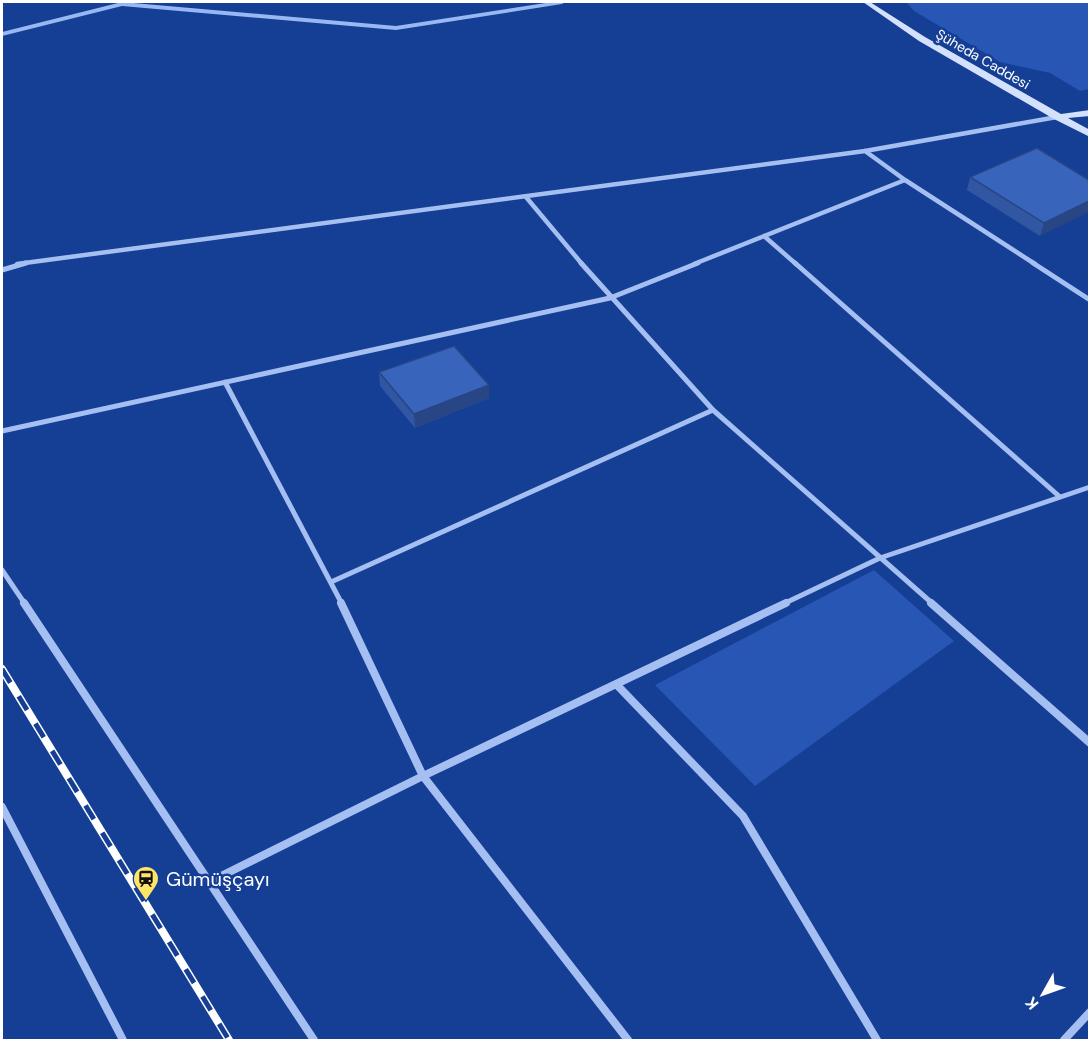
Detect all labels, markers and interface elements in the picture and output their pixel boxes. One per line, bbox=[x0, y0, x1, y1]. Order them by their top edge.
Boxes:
street label: Şüheda Caddesi bbox=[933, 25, 1033, 93]
station icon: Gümüşçayı bbox=[131, 864, 161, 902]
place label: Gümüşçayı bbox=[166, 866, 270, 892]
north arrow bbox=[1013, 964, 1073, 1024]
text: K bbox=[1020, 992, 1043, 1014]

